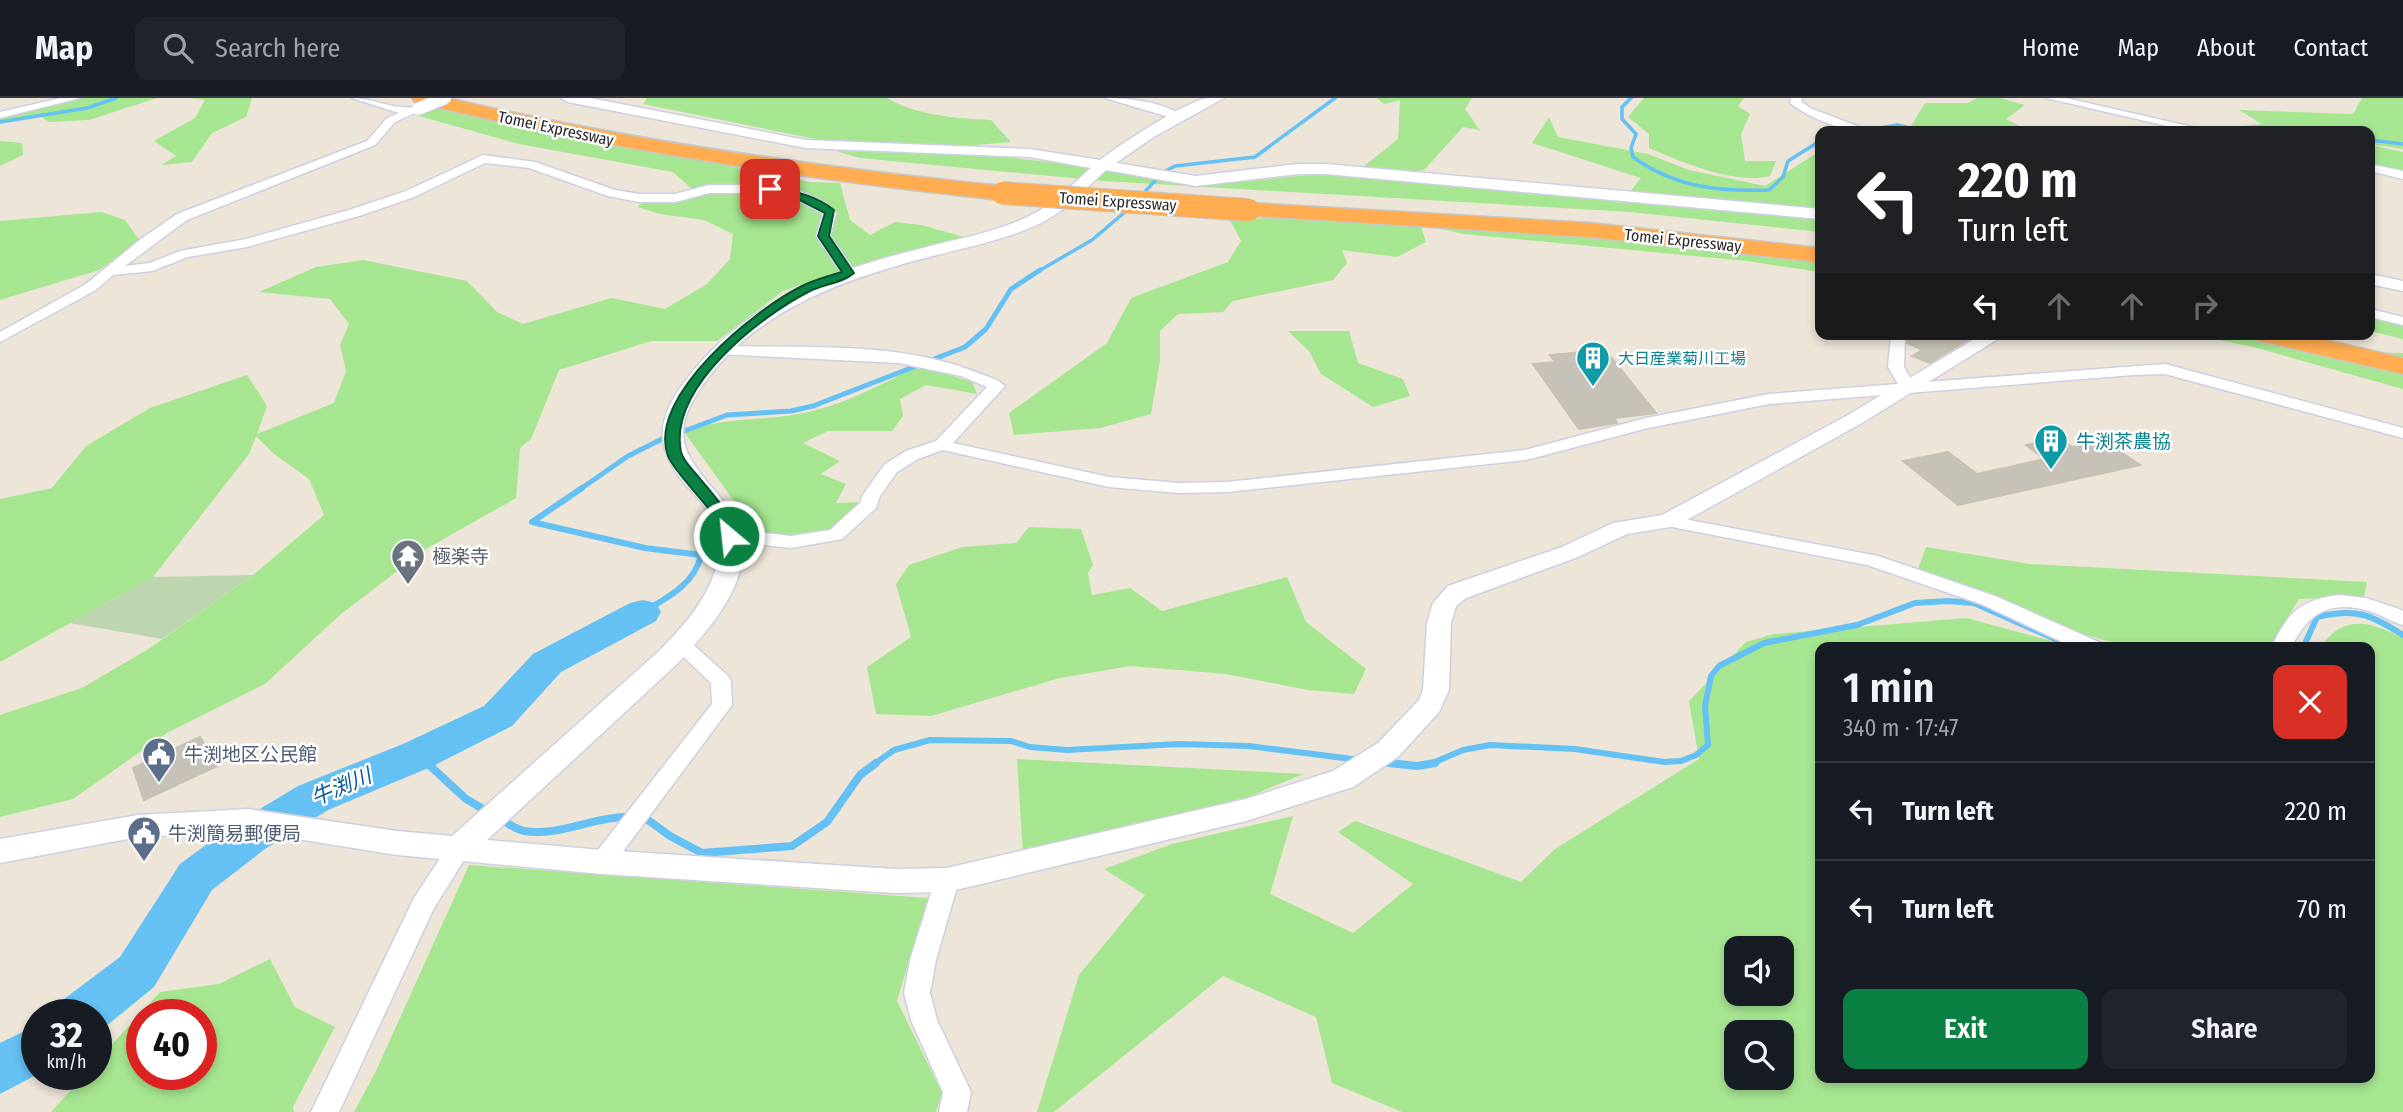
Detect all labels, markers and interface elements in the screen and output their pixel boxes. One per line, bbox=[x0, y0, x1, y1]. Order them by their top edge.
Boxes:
search box bbox=[135, 17, 625, 80]
text: Map bbox=[35, 28, 93, 68]
icon: search bbox=[159, 29, 197, 67]
text: Search here bbox=[215, 33, 340, 64]
text: Home bbox=[2022, 34, 2079, 62]
text: Map bbox=[2117, 34, 2159, 62]
text: About bbox=[2197, 34, 2255, 62]
text: Contact bbox=[2293, 34, 2368, 62]
street label: Tomei Expressway bbox=[496, 107, 616, 150]
text: 220 m bbox=[1958, 151, 2078, 210]
icon: left bbox=[1843, 154, 1934, 245]
pin bbox=[740, 159, 800, 219]
icon: arrive bbox=[751, 170, 789, 208]
street label: Tomei Expressway bbox=[1059, 188, 1178, 215]
text: Turn left bbox=[1958, 211, 2068, 249]
street label: Tomei Expressway bbox=[1624, 225, 1743, 256]
icon: left bbox=[1967, 287, 2005, 325]
icon: ahead bbox=[2040, 287, 2078, 325]
icon: ahead bbox=[2113, 287, 2151, 325]
icon: right bbox=[2186, 287, 2224, 325]
building icon: 大日産業菊川工場 bbox=[1574, 339, 1612, 388]
place label: 大日産業菊川工場 bbox=[1618, 349, 1746, 368]
building icon: 牛渕茶農協 bbox=[2032, 422, 2070, 471]
place label: 牛渕茶農協 bbox=[2076, 430, 2171, 453]
position arrow bbox=[692, 499, 766, 573]
temple icon: 極楽寺 bbox=[389, 537, 427, 586]
place label: 極楽寺 bbox=[432, 545, 489, 568]
text: 1 min bbox=[1843, 663, 1934, 713]
button: close bbox=[2273, 665, 2347, 739]
text: 340 m · 17:47 bbox=[1843, 714, 1958, 742]
public building icon: 牛渕地区公民館 bbox=[140, 735, 178, 784]
place label: 牛渕地区公民館 bbox=[184, 743, 317, 766]
water label: 牛渕川 bbox=[307, 762, 377, 811]
icon: left bbox=[1843, 792, 1881, 830]
text: Turn left bbox=[1902, 796, 1994, 827]
text: 220 m bbox=[2284, 796, 2347, 827]
public building icon: 牛渕簡易郵便局 bbox=[125, 814, 163, 863]
place label: 牛渕簡易郵便局 bbox=[168, 822, 301, 845]
icon: left bbox=[1843, 890, 1881, 928]
text: Turn left bbox=[1902, 894, 1994, 925]
text: 70 m bbox=[2297, 894, 2347, 925]
map controls bbox=[1724, 936, 1794, 1090]
button: sound bbox=[1724, 936, 1794, 1006]
button: Exit bbox=[1843, 989, 2088, 1069]
button: Share bbox=[2102, 989, 2347, 1069]
speed limit sign: 40 bbox=[126, 999, 217, 1090]
text: 32 bbox=[50, 1014, 83, 1056]
button: search bbox=[1724, 1020, 1794, 1090]
text: km/h bbox=[46, 1051, 87, 1073]

